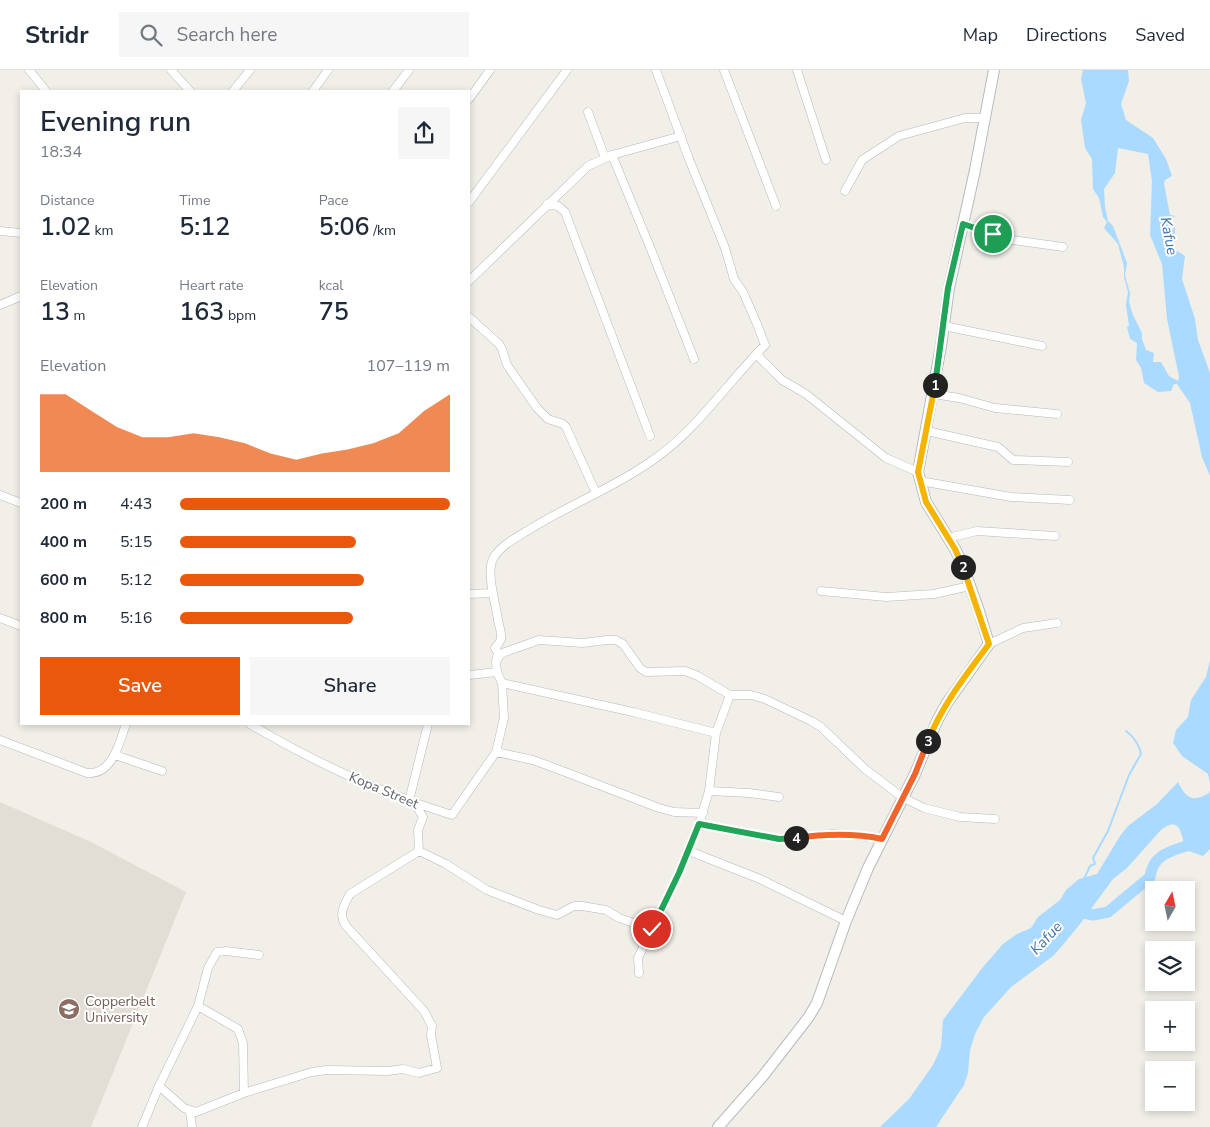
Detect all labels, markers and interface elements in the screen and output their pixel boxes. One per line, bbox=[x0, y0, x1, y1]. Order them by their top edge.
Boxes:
search box bbox=[119, 12, 469, 57]
text: Stridr bbox=[25, 19, 89, 51]
icon: search bbox=[137, 21, 165, 49]
text: Search here bbox=[177, 22, 277, 48]
text: Map bbox=[963, 23, 998, 47]
text: Directions bbox=[1026, 23, 1107, 47]
text: Saved bbox=[1135, 23, 1185, 47]
text: Evening run bbox=[40, 103, 191, 141]
button: share bbox=[398, 107, 450, 159]
text: 18:34 bbox=[40, 141, 82, 163]
text: Distance bbox=[40, 191, 94, 210]
text: Time bbox=[179, 191, 210, 210]
text: Pace bbox=[319, 191, 348, 210]
text: 1.02 bbox=[40, 210, 91, 244]
text: 5:12 bbox=[179, 210, 230, 244]
text: 5:06 bbox=[319, 210, 370, 244]
pin bbox=[972, 213, 1014, 255]
water label: Kafue bbox=[1155, 215, 1183, 257]
icon: arrive bbox=[979, 220, 1007, 248]
text: km bbox=[91, 221, 114, 240]
text: /km bbox=[370, 221, 396, 240]
text: Elevation bbox=[40, 276, 98, 295]
text: Heart rate bbox=[179, 276, 243, 295]
text: kcal bbox=[319, 276, 343, 295]
text: 13 bbox=[40, 295, 70, 329]
text: 163 bbox=[179, 295, 224, 329]
text: 75 bbox=[319, 295, 349, 329]
text: m bbox=[70, 306, 86, 325]
text: bpm bbox=[224, 306, 256, 325]
text: Elevation bbox=[40, 355, 106, 377]
text: 107–119 m bbox=[367, 355, 450, 377]
pin: 1 bbox=[922, 372, 948, 398]
text: 1 bbox=[931, 376, 940, 395]
text: 200 m bbox=[40, 493, 87, 515]
text: 4:43 bbox=[120, 493, 152, 515]
text: 400 m bbox=[40, 531, 87, 553]
text: 5:15 bbox=[120, 531, 152, 553]
pin: 2 bbox=[950, 554, 976, 580]
text: 2 bbox=[959, 558, 968, 577]
text: 600 m bbox=[40, 569, 87, 591]
text: 5:12 bbox=[120, 569, 152, 591]
text: 800 m bbox=[40, 607, 87, 629]
text: 5:16 bbox=[120, 607, 152, 629]
button: Save bbox=[40, 657, 240, 715]
button: Share bbox=[250, 657, 450, 715]
pin: 3 bbox=[916, 728, 940, 754]
text: 3 bbox=[924, 732, 933, 751]
street label: Kopa Street bbox=[346, 767, 422, 814]
pin: 4 bbox=[784, 826, 808, 850]
text: 4 bbox=[792, 829, 801, 848]
north arrow bbox=[1145, 881, 1195, 931]
map controls bbox=[1145, 881, 1195, 1111]
pin bbox=[631, 908, 673, 950]
icon: check bbox=[638, 915, 666, 943]
water label: Kafue bbox=[1025, 917, 1067, 959]
button: layers bbox=[1145, 941, 1195, 991]
place label: Copperbelt University bbox=[85, 992, 155, 1027]
school or university icon: Copperbelt University bbox=[57, 997, 81, 1021]
button: + bbox=[1145, 1001, 1195, 1051]
button: − bbox=[1145, 1061, 1195, 1111]

